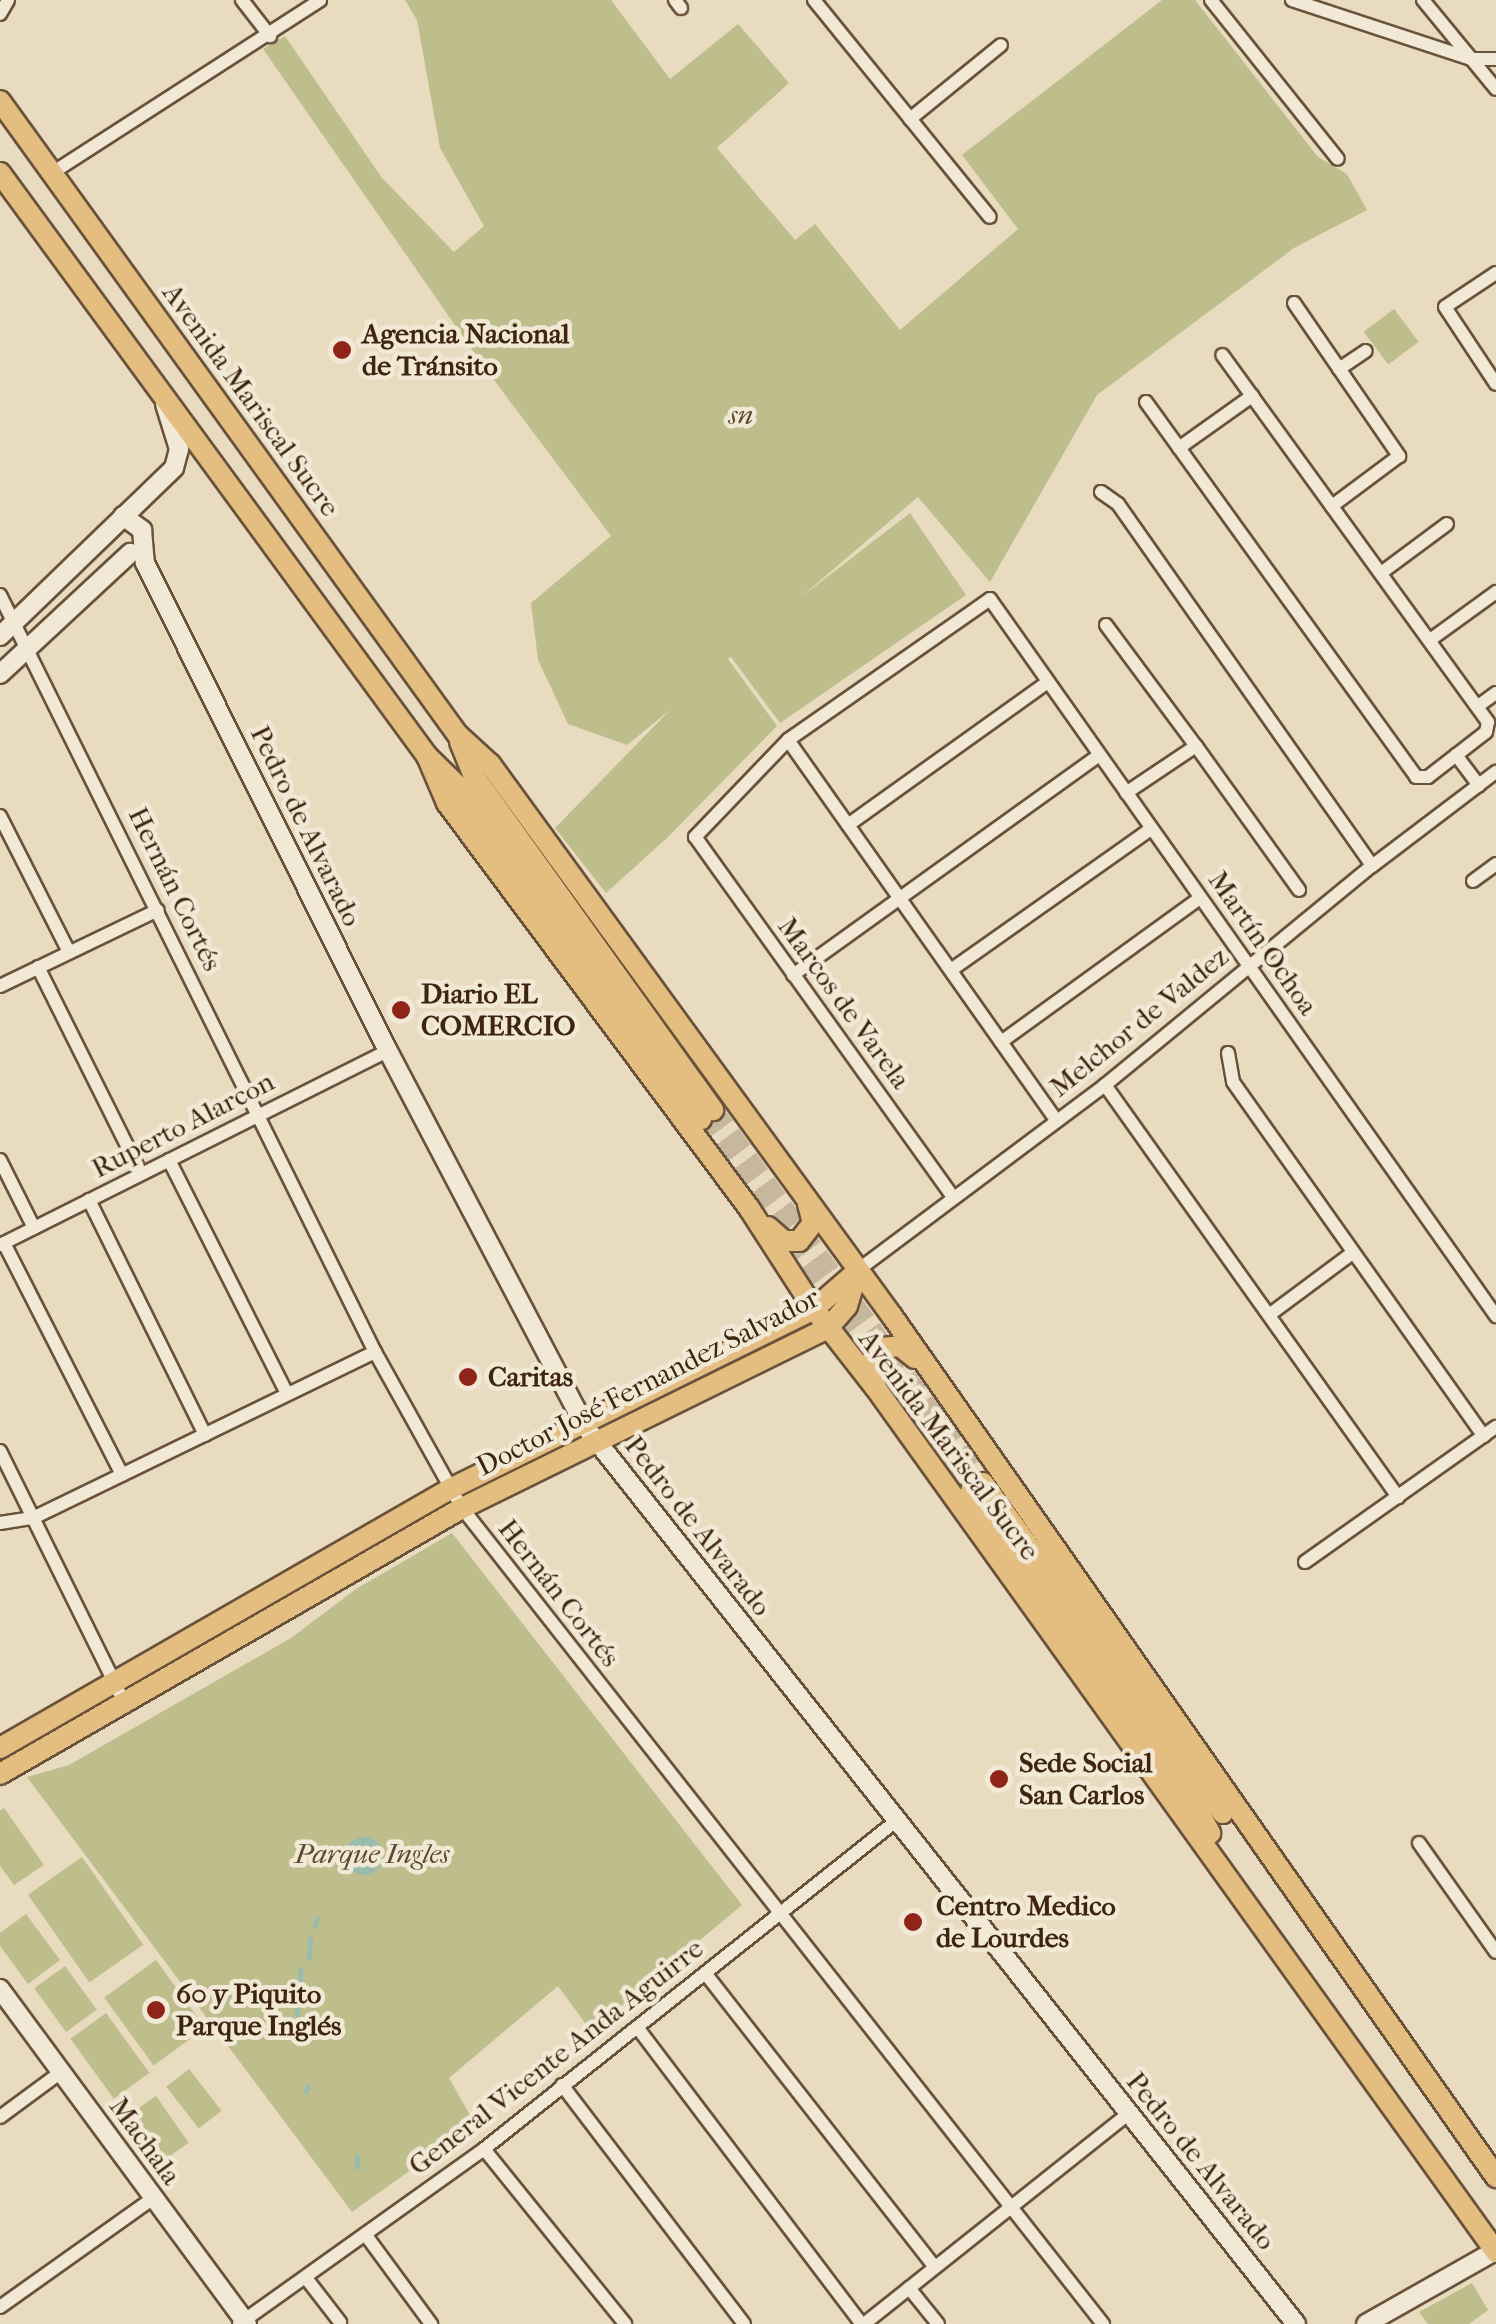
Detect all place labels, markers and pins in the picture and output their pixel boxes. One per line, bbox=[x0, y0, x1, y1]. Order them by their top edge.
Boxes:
place label: Agencia Nacional de Tránsito bbox=[362, 317, 570, 383]
marker: Agencia Nacional de Tránsito bbox=[331, 339, 353, 361]
place label: Diario EL COMERCIO bbox=[421, 977, 575, 1043]
marker: Diario EL COMERCIO bbox=[390, 999, 412, 1021]
place label: Caritas bbox=[488, 1360, 573, 1394]
marker: Caritas bbox=[457, 1366, 479, 1388]
place label: Sede Social San Carlos bbox=[1019, 1746, 1152, 1812]
marker: Sede Social San Carlos bbox=[988, 1768, 1010, 1790]
place label: Centro Medico de Lourdes bbox=[936, 1889, 1116, 1955]
marker: Centro Medico de Lourdes bbox=[900, 1909, 926, 1935]
place label: 60 y Piquito Parque Inglés bbox=[176, 1977, 341, 2043]
marker: 60 y Piquito Parque Inglés bbox=[145, 1999, 167, 2021]

